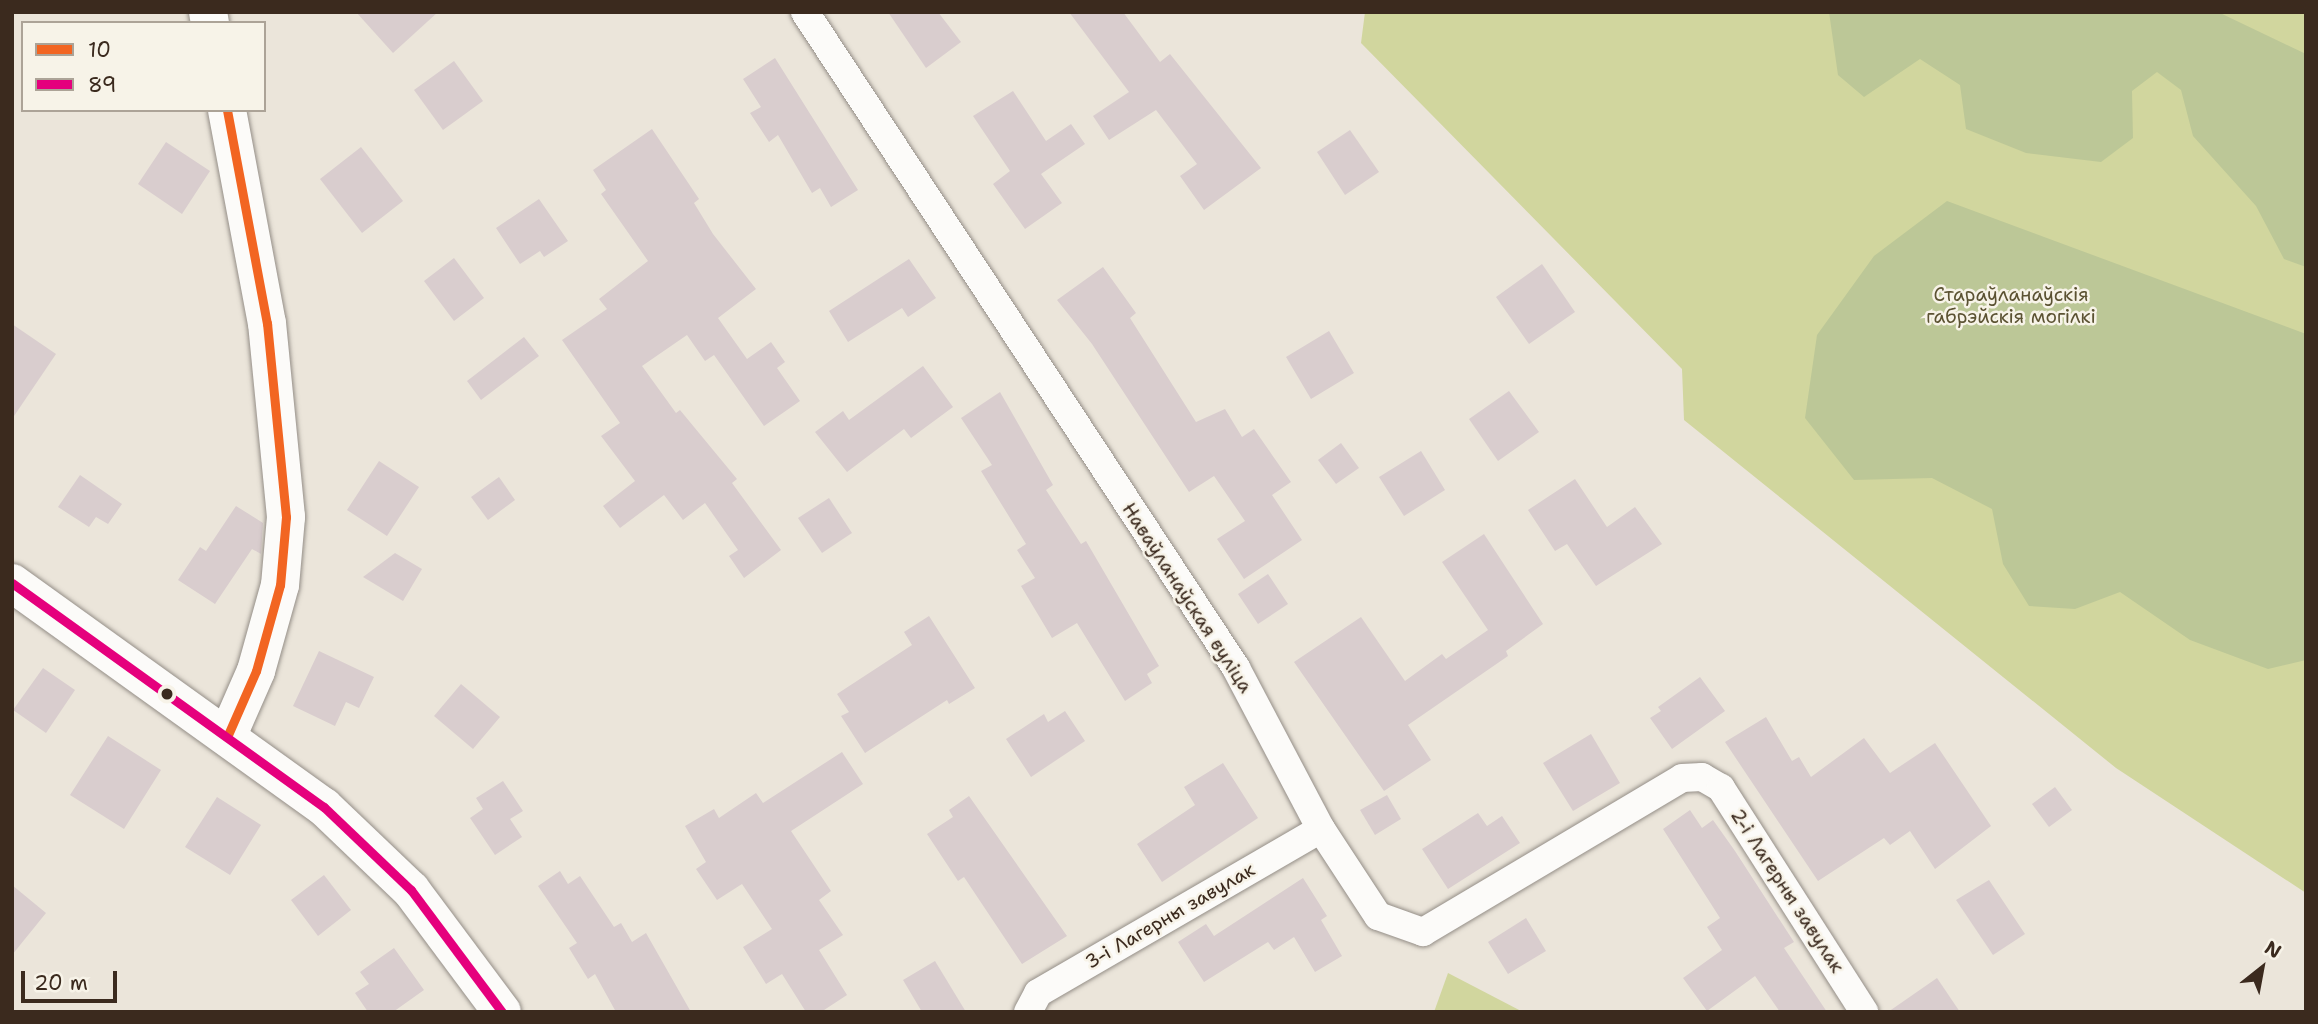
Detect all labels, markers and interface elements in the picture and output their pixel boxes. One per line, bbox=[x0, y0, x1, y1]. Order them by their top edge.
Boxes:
legend bbox=[21, 21, 266, 112]
text: 10 bbox=[88, 36, 111, 64]
text: 89 bbox=[88, 71, 116, 99]
park label: Стараўланаўскія габрэйскія могілкі bbox=[1926, 284, 2096, 328]
street label: Наваўланаўская вуліца bbox=[1117, 499, 1257, 697]
unlabelled marker bbox=[160, 687, 174, 701]
street label: 2-і Лагерны завулак bbox=[1725, 805, 1849, 977]
street label: 3-і Лагерны завулак bbox=[1081, 858, 1259, 974]
north arrow bbox=[2227, 933, 2297, 1003]
text: N bbox=[2260, 935, 2286, 964]
scale bar bbox=[24, 958, 121, 1002]
text: 20 m bbox=[34, 969, 88, 997]

